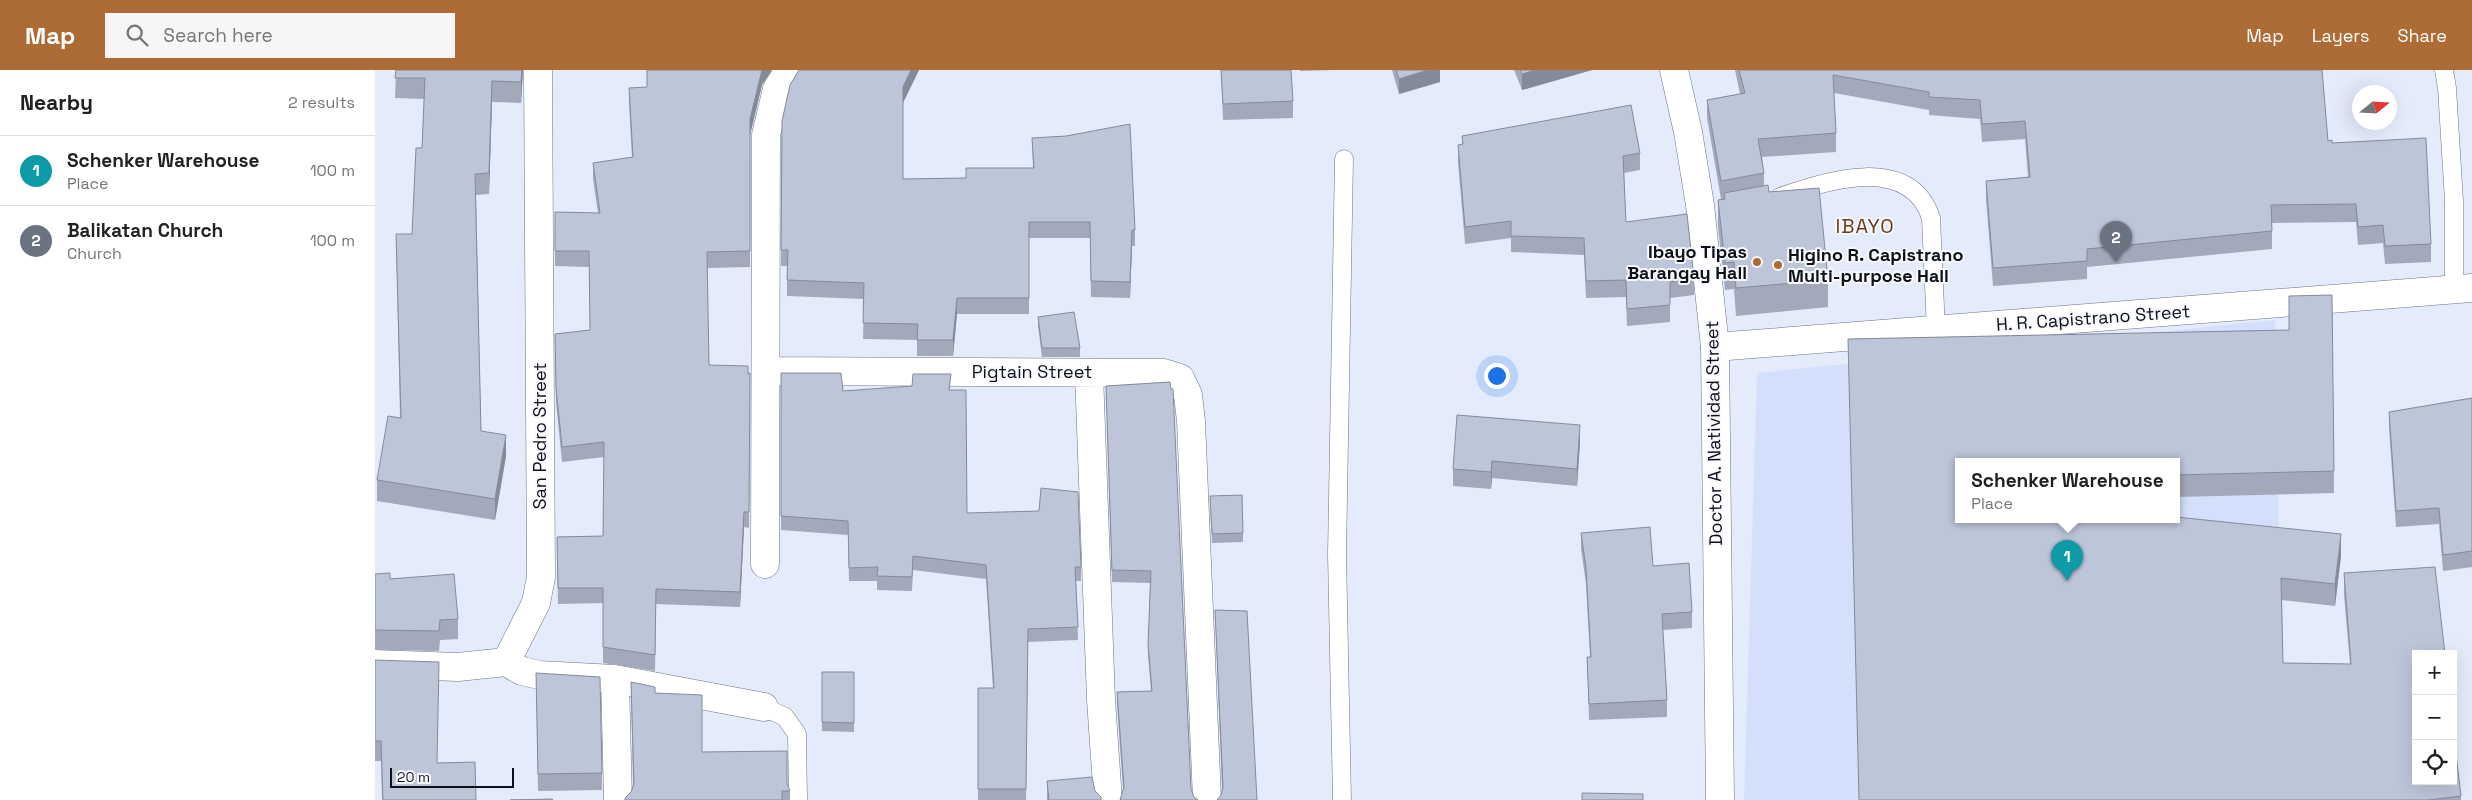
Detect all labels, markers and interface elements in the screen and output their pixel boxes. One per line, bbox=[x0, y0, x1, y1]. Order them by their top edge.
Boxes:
search box bbox=[105, 13, 455, 58]
text: Map bbox=[25, 20, 75, 51]
icon: search bbox=[123, 21, 151, 49]
text: Search here bbox=[163, 23, 273, 48]
text: Map bbox=[2246, 24, 2284, 47]
text: Layers bbox=[2312, 24, 2369, 47]
text: Share bbox=[2397, 24, 2447, 47]
north arrow bbox=[2352, 85, 2397, 130]
text: Nearby bbox=[20, 89, 93, 116]
text: 2 results bbox=[288, 92, 355, 113]
text: Schenker Warehouse bbox=[67, 148, 259, 173]
text: 1 bbox=[32, 160, 40, 181]
text: 100 m bbox=[310, 160, 355, 181]
text: Place bbox=[67, 173, 109, 194]
district label: IBAYO bbox=[1835, 213, 1895, 239]
text: Balikatan Church bbox=[67, 218, 223, 243]
pin: 2 bbox=[2100, 221, 2132, 262]
text: 2 bbox=[31, 230, 41, 251]
text: 100 m bbox=[310, 230, 355, 251]
place label: Ibayo Tipas Barangay Hall bbox=[1627, 240, 1747, 284]
text: Church bbox=[67, 243, 122, 264]
place label: Higino R. Capistrano Multi-purpose Hall bbox=[1788, 243, 1963, 287]
marker: Ibayo Tipas Barangay Hall bbox=[1751, 256, 1763, 268]
marker: Higino R. Capistrano Multi-purpose Hall bbox=[1772, 259, 1784, 271]
street label: H. R. Capistrano Street bbox=[1995, 299, 2191, 336]
street label: Doctor A. Natividad Street bbox=[1700, 320, 1727, 546]
street label: Pigtain Street bbox=[972, 360, 1092, 383]
street label: San Pedro Street bbox=[528, 362, 551, 510]
your location bbox=[1484, 363, 1510, 389]
popup bbox=[1955, 458, 2180, 523]
text: Schenker Warehouse bbox=[1971, 468, 2164, 493]
text: Place bbox=[1971, 493, 2013, 514]
pin: 1 bbox=[2051, 540, 2083, 581]
map controls bbox=[2412, 650, 2457, 785]
button: + bbox=[2412, 650, 2457, 695]
button: − bbox=[2412, 695, 2457, 740]
button: locate bbox=[2412, 740, 2457, 785]
scale bar bbox=[390, 765, 514, 788]
text: 20 m bbox=[397, 768, 430, 786]

